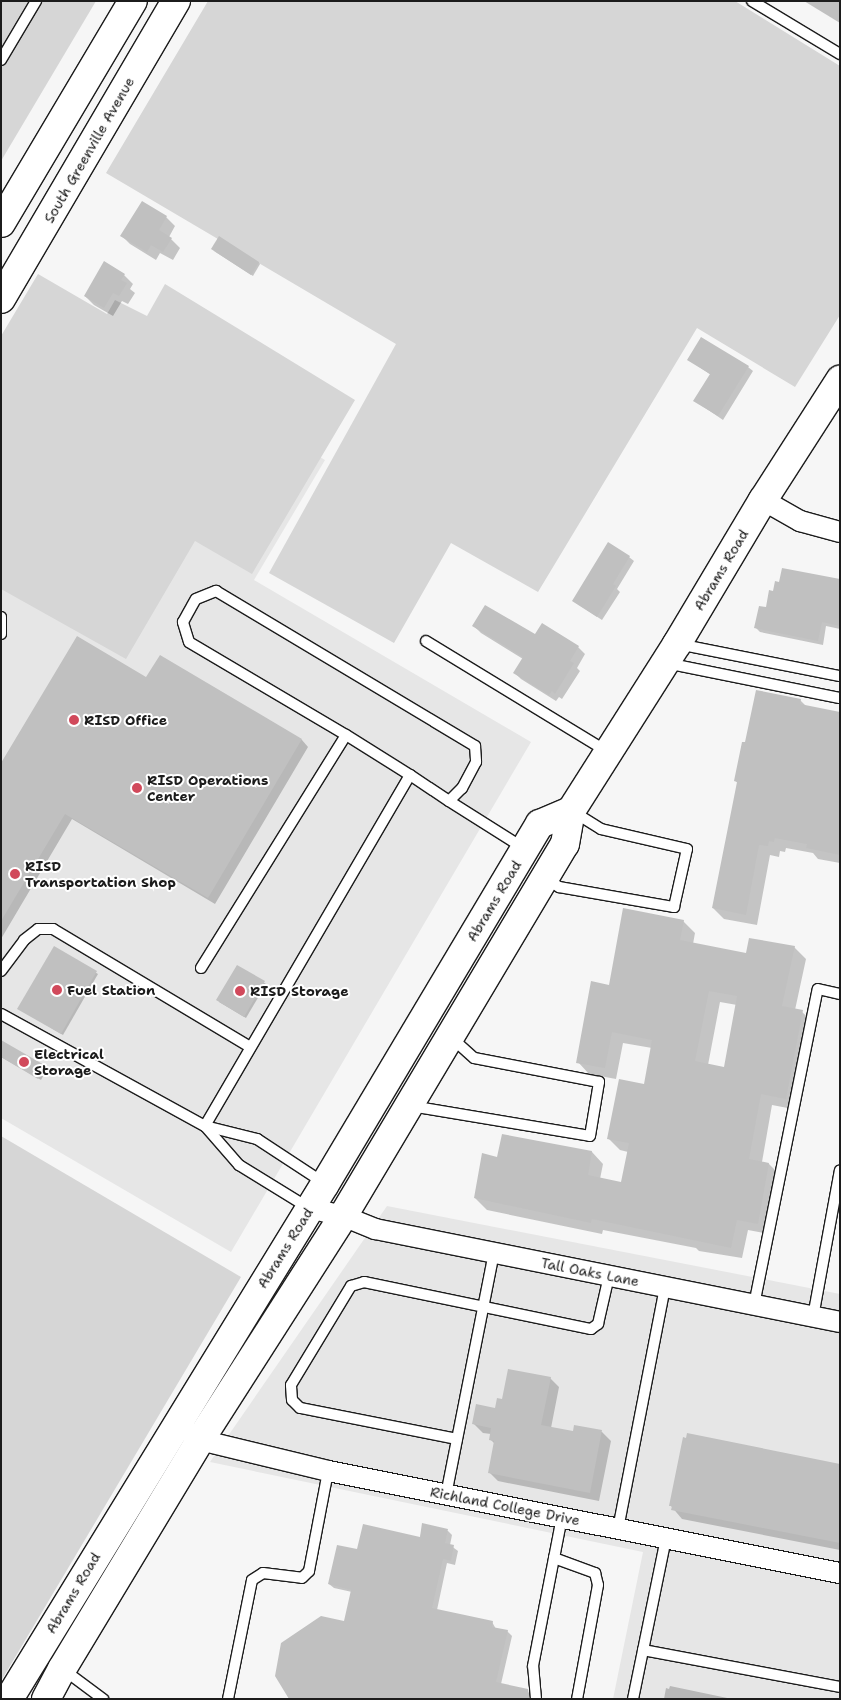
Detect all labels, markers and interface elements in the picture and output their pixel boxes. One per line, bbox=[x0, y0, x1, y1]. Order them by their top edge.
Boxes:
street label: South Greenville Avenue bbox=[40, 74, 138, 226]
street label: Abrams Road bbox=[690, 526, 752, 614]
place label: RISD Office bbox=[84, 712, 167, 728]
marker: RISD Office bbox=[68, 714, 80, 726]
place label: RISD Operations Center bbox=[147, 772, 268, 804]
marker: RISD Operations Center bbox=[131, 782, 143, 794]
street label: Abrams Road bbox=[463, 857, 525, 945]
place label: RISD Transportation Shop bbox=[25, 858, 176, 890]
marker: RISD Transportation Shop bbox=[9, 868, 21, 880]
place label: Fuel Station bbox=[67, 982, 155, 998]
place label: RISD Storage bbox=[250, 983, 349, 999]
marker: Fuel Station bbox=[51, 984, 63, 996]
marker: RISD Storage bbox=[234, 985, 246, 997]
place label: Electrical Storage bbox=[34, 1046, 104, 1078]
marker: Electrical Storage bbox=[18, 1056, 30, 1068]
street label: Abrams Road bbox=[254, 1205, 316, 1291]
street label: Tall Oaks Lane bbox=[539, 1254, 641, 1290]
street label: Richland College Drive bbox=[429, 1483, 581, 1529]
street label: Abrams Road bbox=[42, 1549, 104, 1637]

